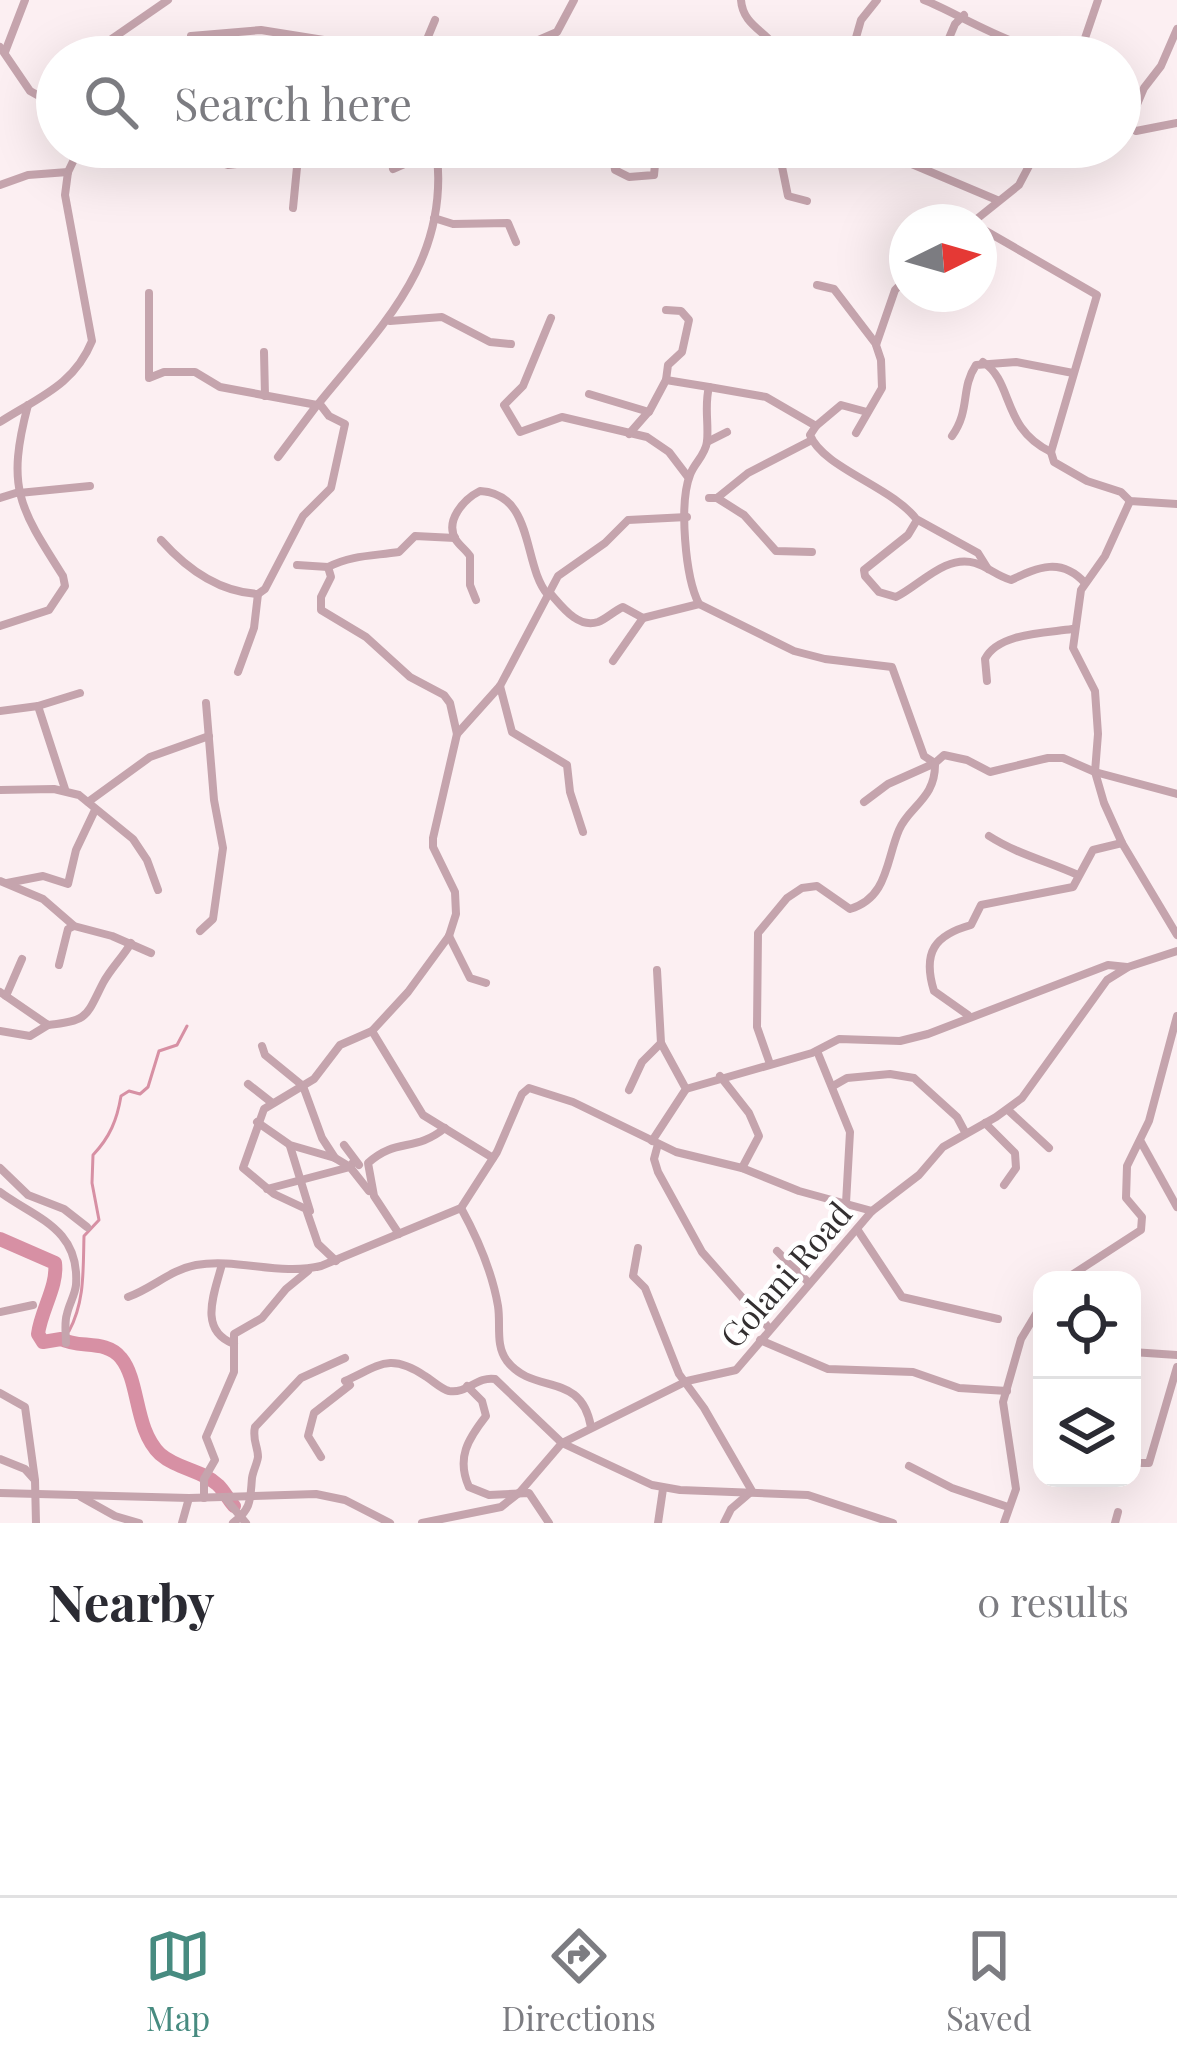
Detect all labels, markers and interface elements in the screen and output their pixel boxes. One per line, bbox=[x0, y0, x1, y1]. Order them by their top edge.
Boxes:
search box bbox=[36, 36, 1141, 168]
icon: search bbox=[78, 69, 144, 135]
text: Search here bbox=[174, 72, 412, 132]
north arrow bbox=[889, 204, 997, 312]
street label: Golani Road bbox=[709, 1192, 860, 1356]
map controls bbox=[1033, 1271, 1141, 1487]
button: locate bbox=[1033, 1271, 1141, 1379]
button: layers bbox=[1033, 1379, 1141, 1487]
text: Nearby bbox=[48, 1567, 214, 1635]
text: 0 results bbox=[977, 1575, 1129, 1627]
tab: Map bbox=[145, 1923, 211, 2039]
tab: Directions bbox=[501, 1923, 656, 2039]
tab: Saved bbox=[946, 1923, 1032, 2039]

